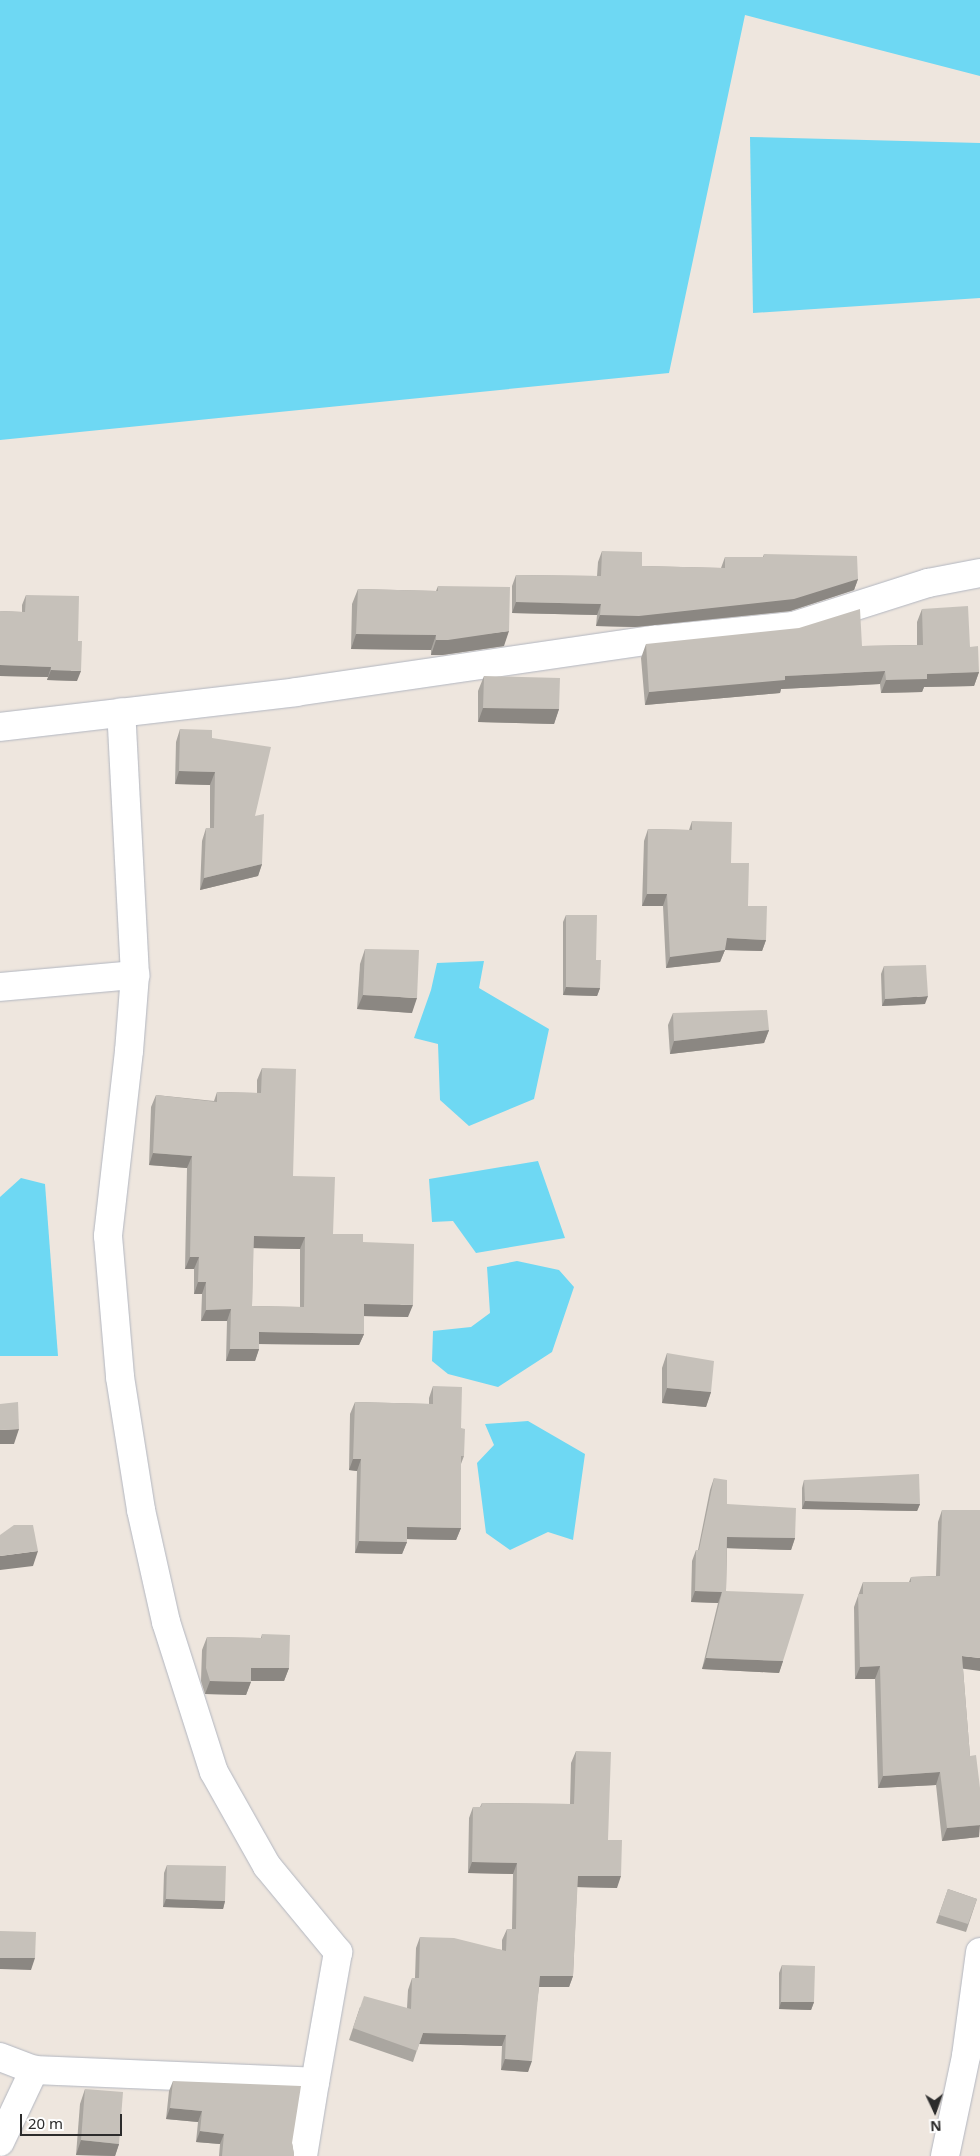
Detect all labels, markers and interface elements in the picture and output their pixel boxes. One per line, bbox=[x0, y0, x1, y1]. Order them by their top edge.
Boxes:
north arrow bbox=[910, 2086, 960, 2136]
scale bar bbox=[22, 2104, 125, 2136]
text: 20 m bbox=[28, 2113, 63, 2133]
text: N bbox=[930, 2117, 942, 2136]

